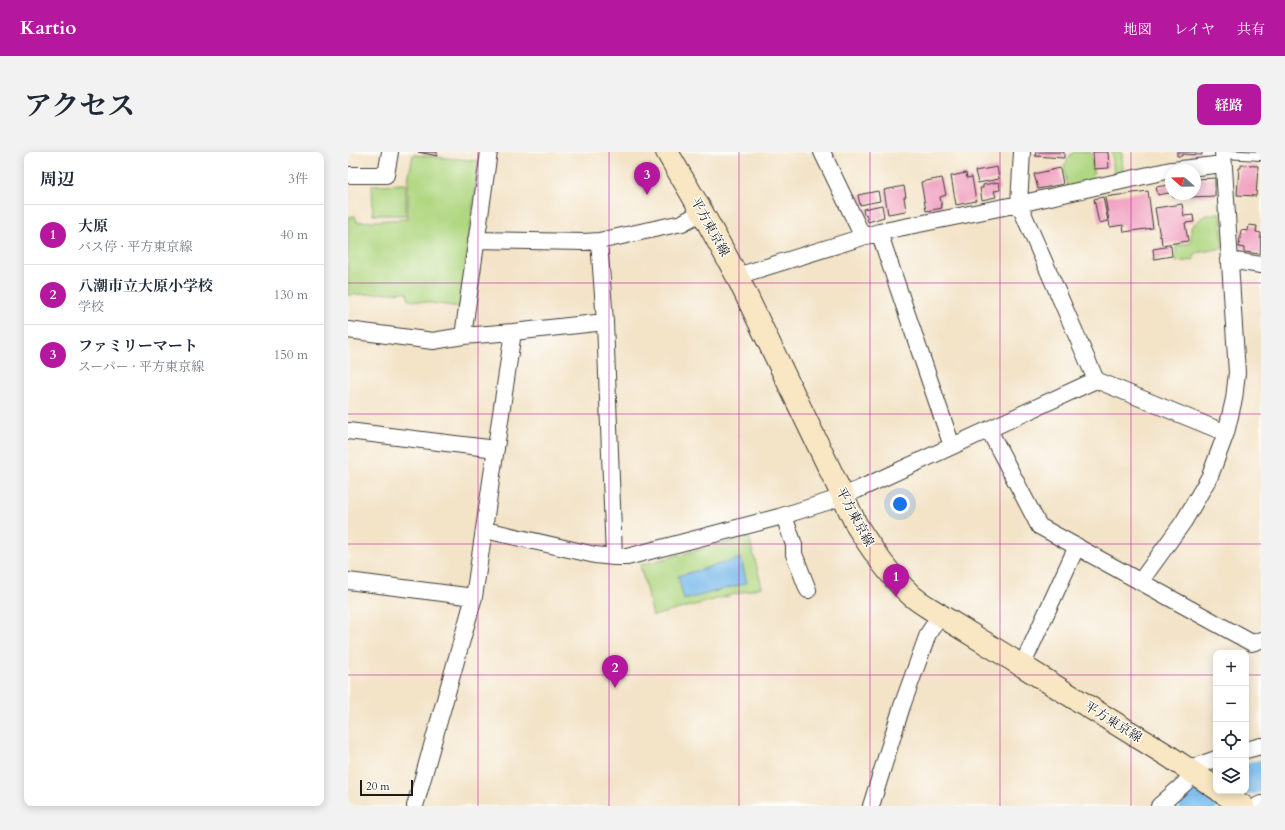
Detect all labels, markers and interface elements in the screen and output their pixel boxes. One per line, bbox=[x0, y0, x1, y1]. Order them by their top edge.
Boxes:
text: Kartio bbox=[20, 15, 76, 41]
text: 地図 bbox=[1124, 20, 1152, 39]
text: レイヤ bbox=[1174, 20, 1215, 39]
text: 共有 bbox=[1237, 20, 1265, 39]
button: 経路 bbox=[1197, 84, 1261, 125]
text: アクセス bbox=[24, 87, 135, 125]
pin: 3 bbox=[634, 162, 660, 195]
north arrow bbox=[1165, 164, 1201, 200]
text: 周辺 bbox=[40, 168, 74, 191]
text: 3件 bbox=[288, 170, 308, 188]
street label: 平方東京線 bbox=[686, 194, 734, 260]
text: 大原 bbox=[78, 216, 108, 236]
text: 1 bbox=[50, 226, 56, 244]
text: 40 m bbox=[280, 226, 308, 244]
text: バス停 · 平方東京線 bbox=[78, 238, 192, 256]
text: 八潮市立大原小学校 bbox=[78, 276, 213, 296]
text: 2 bbox=[50, 286, 56, 304]
text: 130 m bbox=[274, 286, 308, 304]
text: 学校 bbox=[78, 298, 104, 316]
text: ファミリーマート bbox=[78, 336, 198, 356]
text: 3 bbox=[50, 346, 56, 364]
text: 150 m bbox=[274, 346, 308, 364]
text: スーパー · 平方東京線 bbox=[78, 358, 204, 376]
street label: 平方東京線 bbox=[832, 484, 878, 550]
your location bbox=[890, 494, 910, 514]
pin: 1 bbox=[883, 564, 909, 597]
map controls bbox=[1213, 650, 1249, 794]
button: + bbox=[1213, 650, 1249, 686]
pin: 2 bbox=[602, 655, 628, 688]
button: − bbox=[1213, 686, 1249, 722]
street label: 平方東京線 bbox=[1081, 697, 1145, 747]
button: locate bbox=[1213, 722, 1249, 758]
button: layers bbox=[1213, 758, 1249, 794]
scale bar bbox=[360, 778, 413, 797]
text: 20 m bbox=[366, 779, 390, 794]

